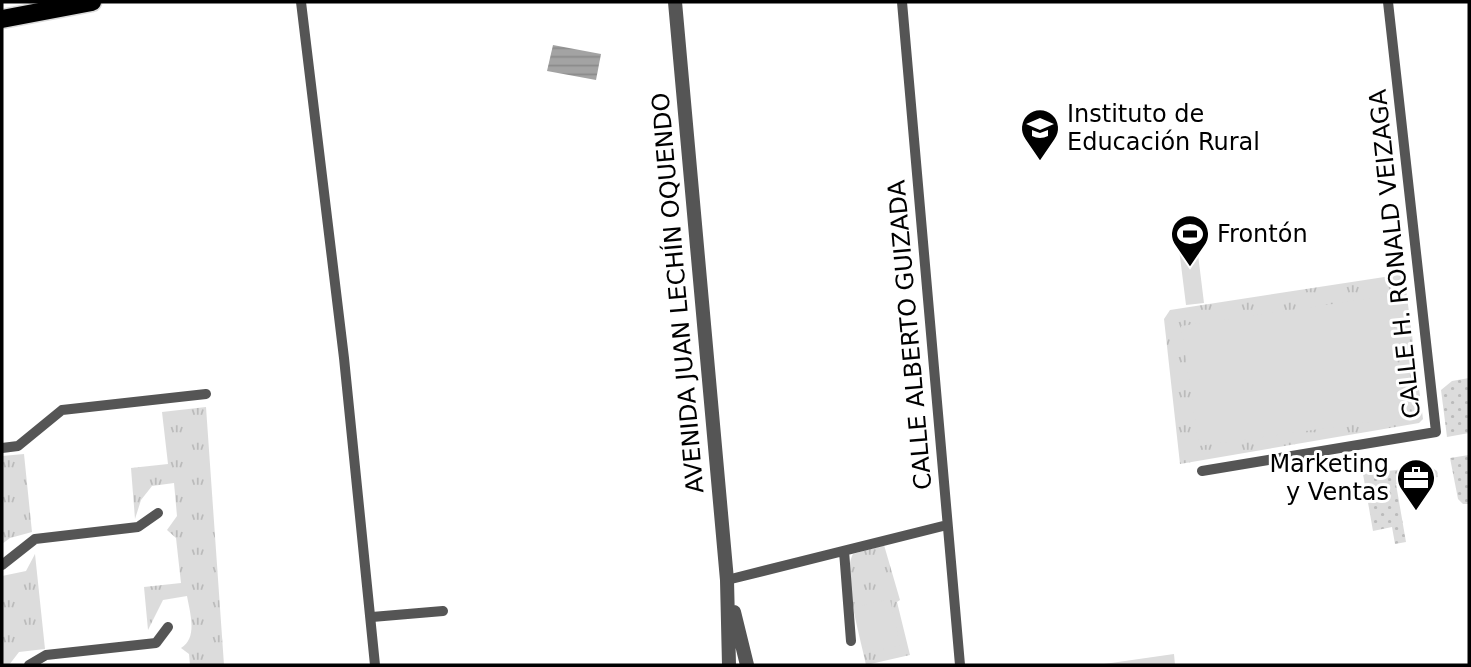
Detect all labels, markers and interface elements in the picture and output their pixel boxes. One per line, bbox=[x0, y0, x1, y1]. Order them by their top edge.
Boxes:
street label: CALLE H. RONALD VEIZAGA bbox=[1364, 87, 1426, 420]
street label: AVENIDA JUAN LECHÍN OQUENDO bbox=[646, 91, 709, 495]
place label: Instituto de Educación Rural bbox=[1067, 100, 1260, 156]
school or university icon: Instituto de Educación Rural bbox=[1019, 107, 1061, 162]
street label: CALLE ALBERTO GUIZADA bbox=[882, 178, 937, 491]
sports icon: Frontón bbox=[1169, 213, 1211, 268]
place label: Frontón bbox=[1217, 220, 1308, 248]
place label: Marketing y Ventas bbox=[1269, 450, 1389, 506]
office icon: Marketing y Ventas bbox=[1395, 457, 1437, 512]

